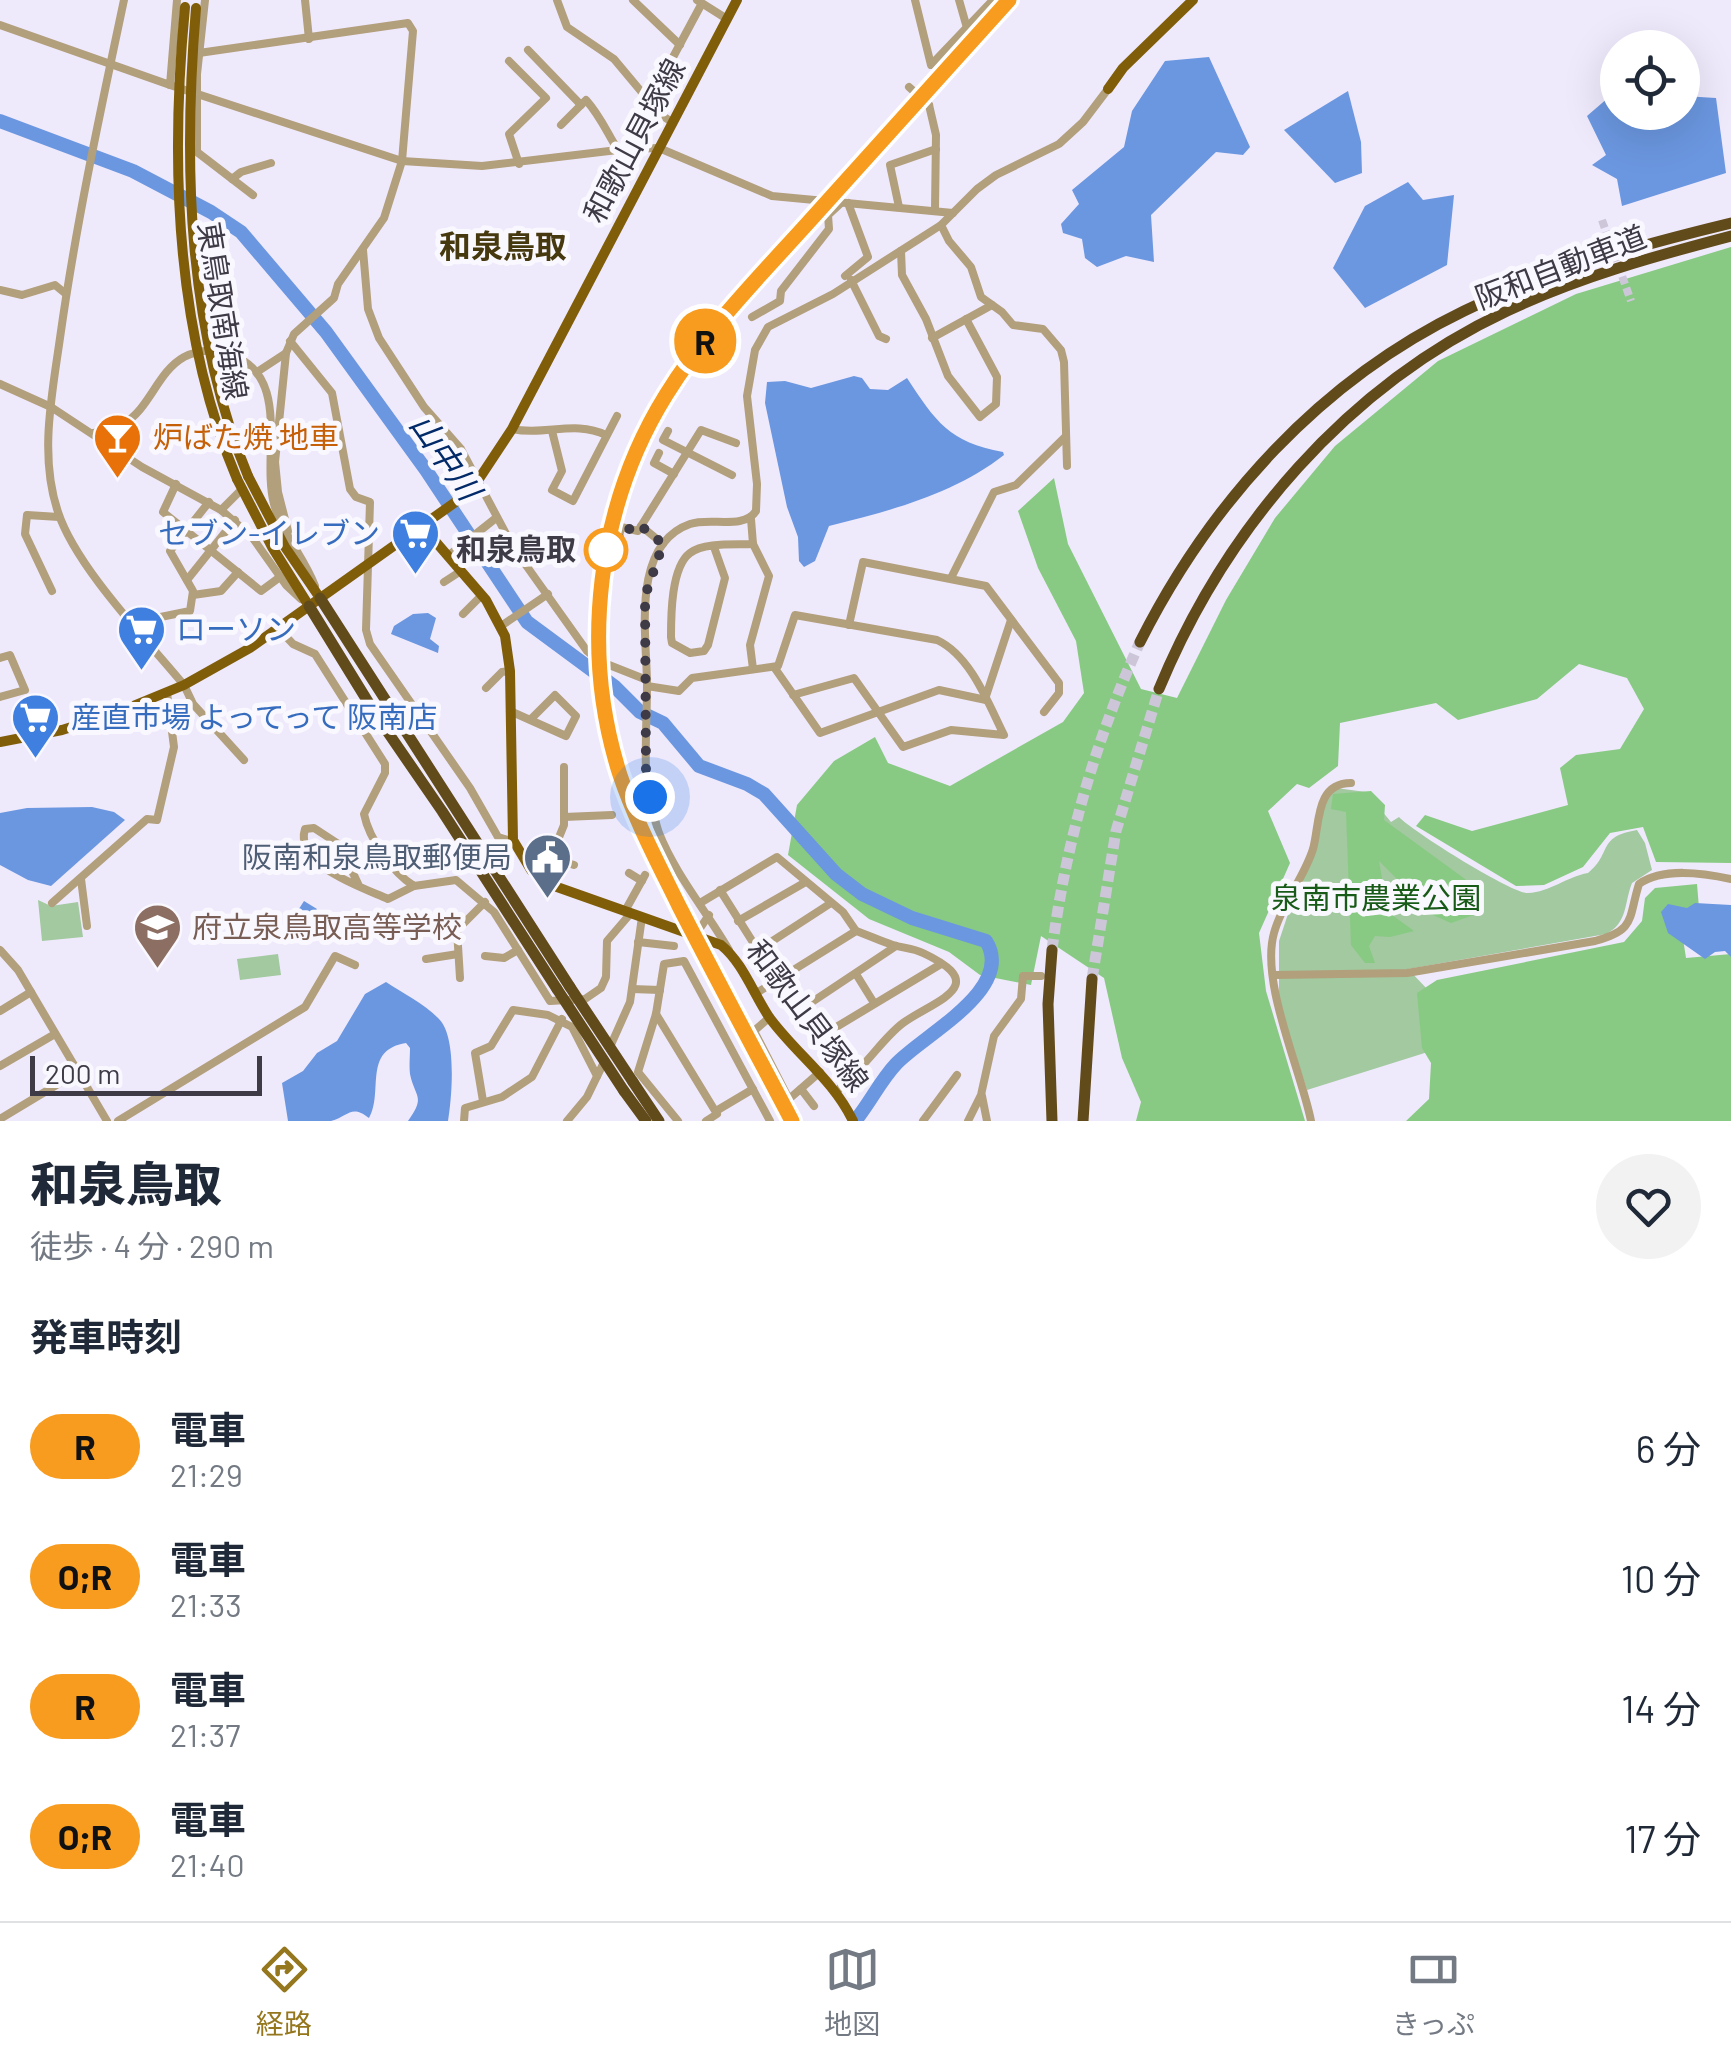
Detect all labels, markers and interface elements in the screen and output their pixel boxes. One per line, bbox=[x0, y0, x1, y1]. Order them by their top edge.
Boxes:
map controls bbox=[1600, 30, 1700, 130]
button: locate bbox=[1600, 30, 1700, 130]
street label: 和歌山貝塚線 bbox=[575, 52, 691, 228]
street label: 阪和自動車道 bbox=[1470, 217, 1651, 315]
street label: 東鳥取南海線 bbox=[192, 219, 256, 402]
district label: 和泉鳥取 bbox=[439, 226, 567, 264]
line badge: R bbox=[672, 308, 738, 374]
text: R bbox=[694, 320, 716, 362]
water label: 山中川 bbox=[404, 406, 491, 509]
bar icon: 炉ばた焼 地車 bbox=[92, 412, 144, 480]
place label: 炉ばた焼 地車 bbox=[153, 418, 339, 454]
supermarket icon: セブン-イレブン bbox=[389, 508, 441, 576]
place label: セブン-イレブン bbox=[158, 514, 380, 550]
marker: 和泉鳥取 bbox=[585, 529, 627, 571]
place label: 和泉鳥取 bbox=[456, 530, 576, 566]
supermarket icon: ローソン bbox=[115, 604, 167, 672]
place label: ローソン bbox=[176, 610, 296, 646]
supermarket icon: 産直市場 よってって 阪南店 bbox=[10, 692, 62, 760]
place label: 産直市場 よってって 阪南店 bbox=[71, 698, 437, 734]
your location bbox=[625, 772, 675, 822]
public building icon: 阪南和泉鳥取郵便局 bbox=[521, 832, 573, 900]
place label: 阪南和泉鳥取郵便局 bbox=[242, 838, 512, 874]
park label: 泉南市農業公園 bbox=[1271, 879, 1481, 915]
school or university icon: 府立泉鳥取高等学校 bbox=[131, 902, 183, 970]
place label: 府立泉鳥取高等学校 bbox=[192, 908, 462, 944]
street label: 和歌山貝塚線 bbox=[740, 932, 877, 1098]
scale bar bbox=[30, 1051, 262, 1096]
text: 200 m bbox=[45, 1056, 120, 1090]
text: 和泉鳥取 bbox=[30, 1154, 222, 1212]
button: heart bbox=[1596, 1154, 1701, 1259]
text: 徒歩 · 4 分 · 290 m bbox=[30, 1226, 274, 1264]
text: 発車時刻 bbox=[30, 1313, 182, 1359]
text: 電車 bbox=[170, 1406, 246, 1452]
text: R bbox=[74, 1425, 96, 1467]
text: 6 分 bbox=[1636, 1425, 1701, 1471]
text: 21:29 bbox=[170, 1455, 243, 1493]
text: 電車 bbox=[170, 1536, 246, 1582]
text: O;R bbox=[58, 1555, 112, 1597]
text: 10 分 bbox=[1621, 1555, 1701, 1601]
text: 21:33 bbox=[170, 1585, 242, 1623]
text: 電車 bbox=[170, 1666, 246, 1712]
text: R bbox=[74, 1685, 96, 1727]
text: 14 分 bbox=[1621, 1685, 1701, 1731]
text: 21:37 bbox=[170, 1715, 240, 1753]
text: 電車 bbox=[170, 1796, 246, 1842]
text: O;R bbox=[58, 1815, 112, 1857]
text: 17 分 bbox=[1624, 1815, 1701, 1861]
text: 21:40 bbox=[170, 1845, 244, 1883]
tab: 経路 bbox=[256, 1942, 312, 2042]
tab: 地図 bbox=[824, 1942, 880, 2042]
tab: きっぷ bbox=[1392, 1942, 1475, 2042]

